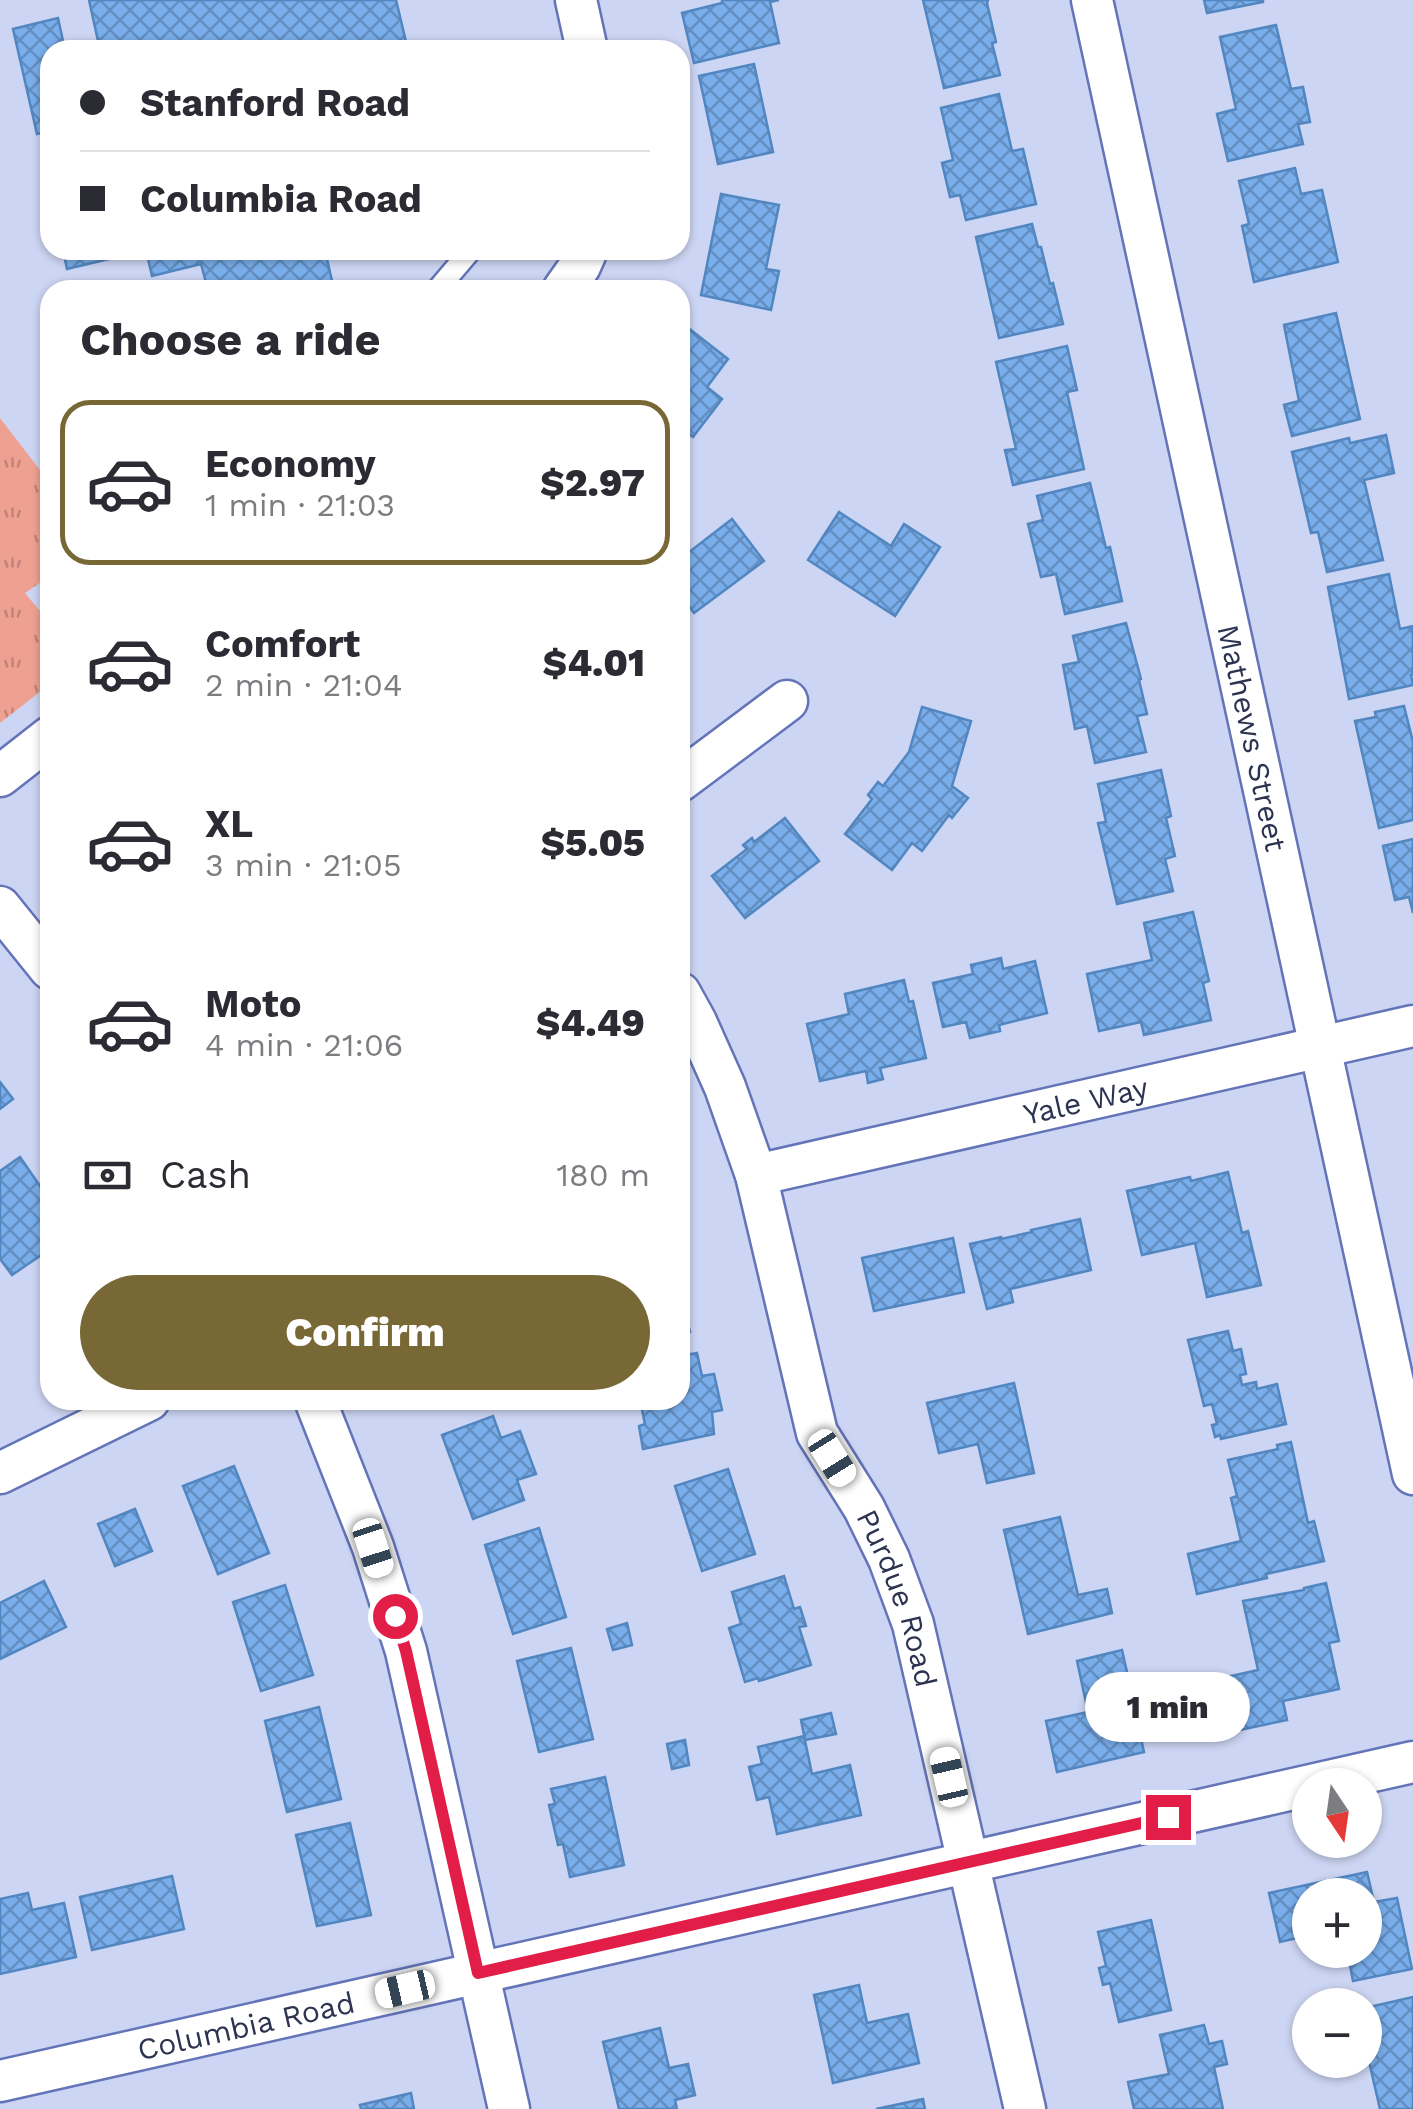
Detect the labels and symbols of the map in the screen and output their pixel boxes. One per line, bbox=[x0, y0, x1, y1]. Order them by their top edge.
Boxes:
street label: Mathews Street bbox=[1211, 621, 1294, 855]
street label: Yale Way bbox=[1020, 1069, 1152, 1131]
car bbox=[803, 1425, 861, 1491]
street label: Purdue Road bbox=[850, 1503, 944, 1690]
car bbox=[349, 1515, 397, 1581]
route start bbox=[373, 1594, 418, 1639]
callout: 1 min bbox=[1086, 1672, 1250, 1742]
car bbox=[928, 1744, 970, 1810]
north arrow bbox=[1292, 1768, 1382, 1858]
route end bbox=[1146, 1795, 1191, 1840]
car bbox=[372, 1968, 438, 2010]
street label: Columbia Road bbox=[134, 1984, 358, 2067]

